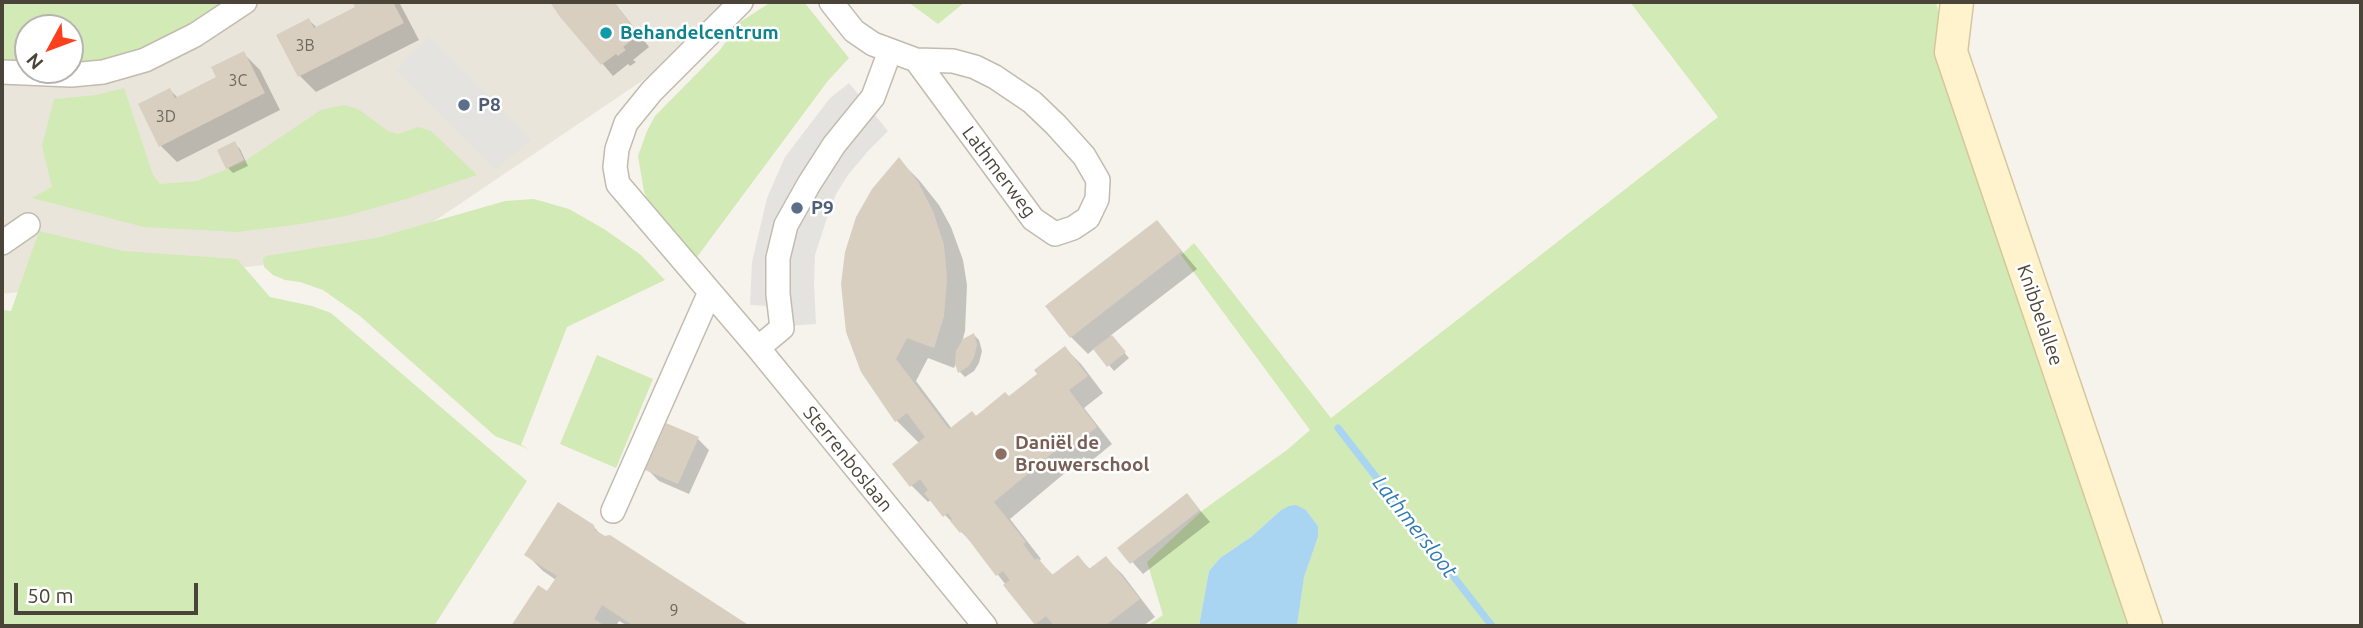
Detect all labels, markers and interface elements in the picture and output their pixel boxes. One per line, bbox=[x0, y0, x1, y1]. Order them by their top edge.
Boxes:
north arrow bbox=[14, 14, 84, 84]
place label: Behandelcentrum bbox=[620, 22, 779, 44]
marker: Behandelcentrum bbox=[598, 25, 614, 41]
house number: 3B bbox=[295, 36, 315, 56]
text: N bbox=[22, 49, 48, 74]
house number: 3C bbox=[229, 71, 247, 91]
place label: P8 bbox=[478, 94, 501, 116]
marker: P8 bbox=[456, 97, 472, 113]
house number: 3D bbox=[156, 107, 176, 127]
street label: Lathmerweg bbox=[957, 122, 1041, 222]
place label: P9 bbox=[811, 197, 834, 219]
marker: P9 bbox=[789, 200, 805, 216]
street label: Knibbelallee bbox=[2012, 261, 2068, 369]
street label: Sterrenboslaan bbox=[798, 402, 898, 516]
place label: Daniël de Brouwerschool bbox=[1015, 432, 1149, 476]
marker: Daniël de Brouwerschool bbox=[993, 446, 1009, 462]
water label: Lathmersloot bbox=[1367, 471, 1463, 583]
scale bar bbox=[18, 568, 201, 612]
text: 50 m bbox=[27, 583, 74, 607]
house number: 9 bbox=[669, 601, 679, 621]

